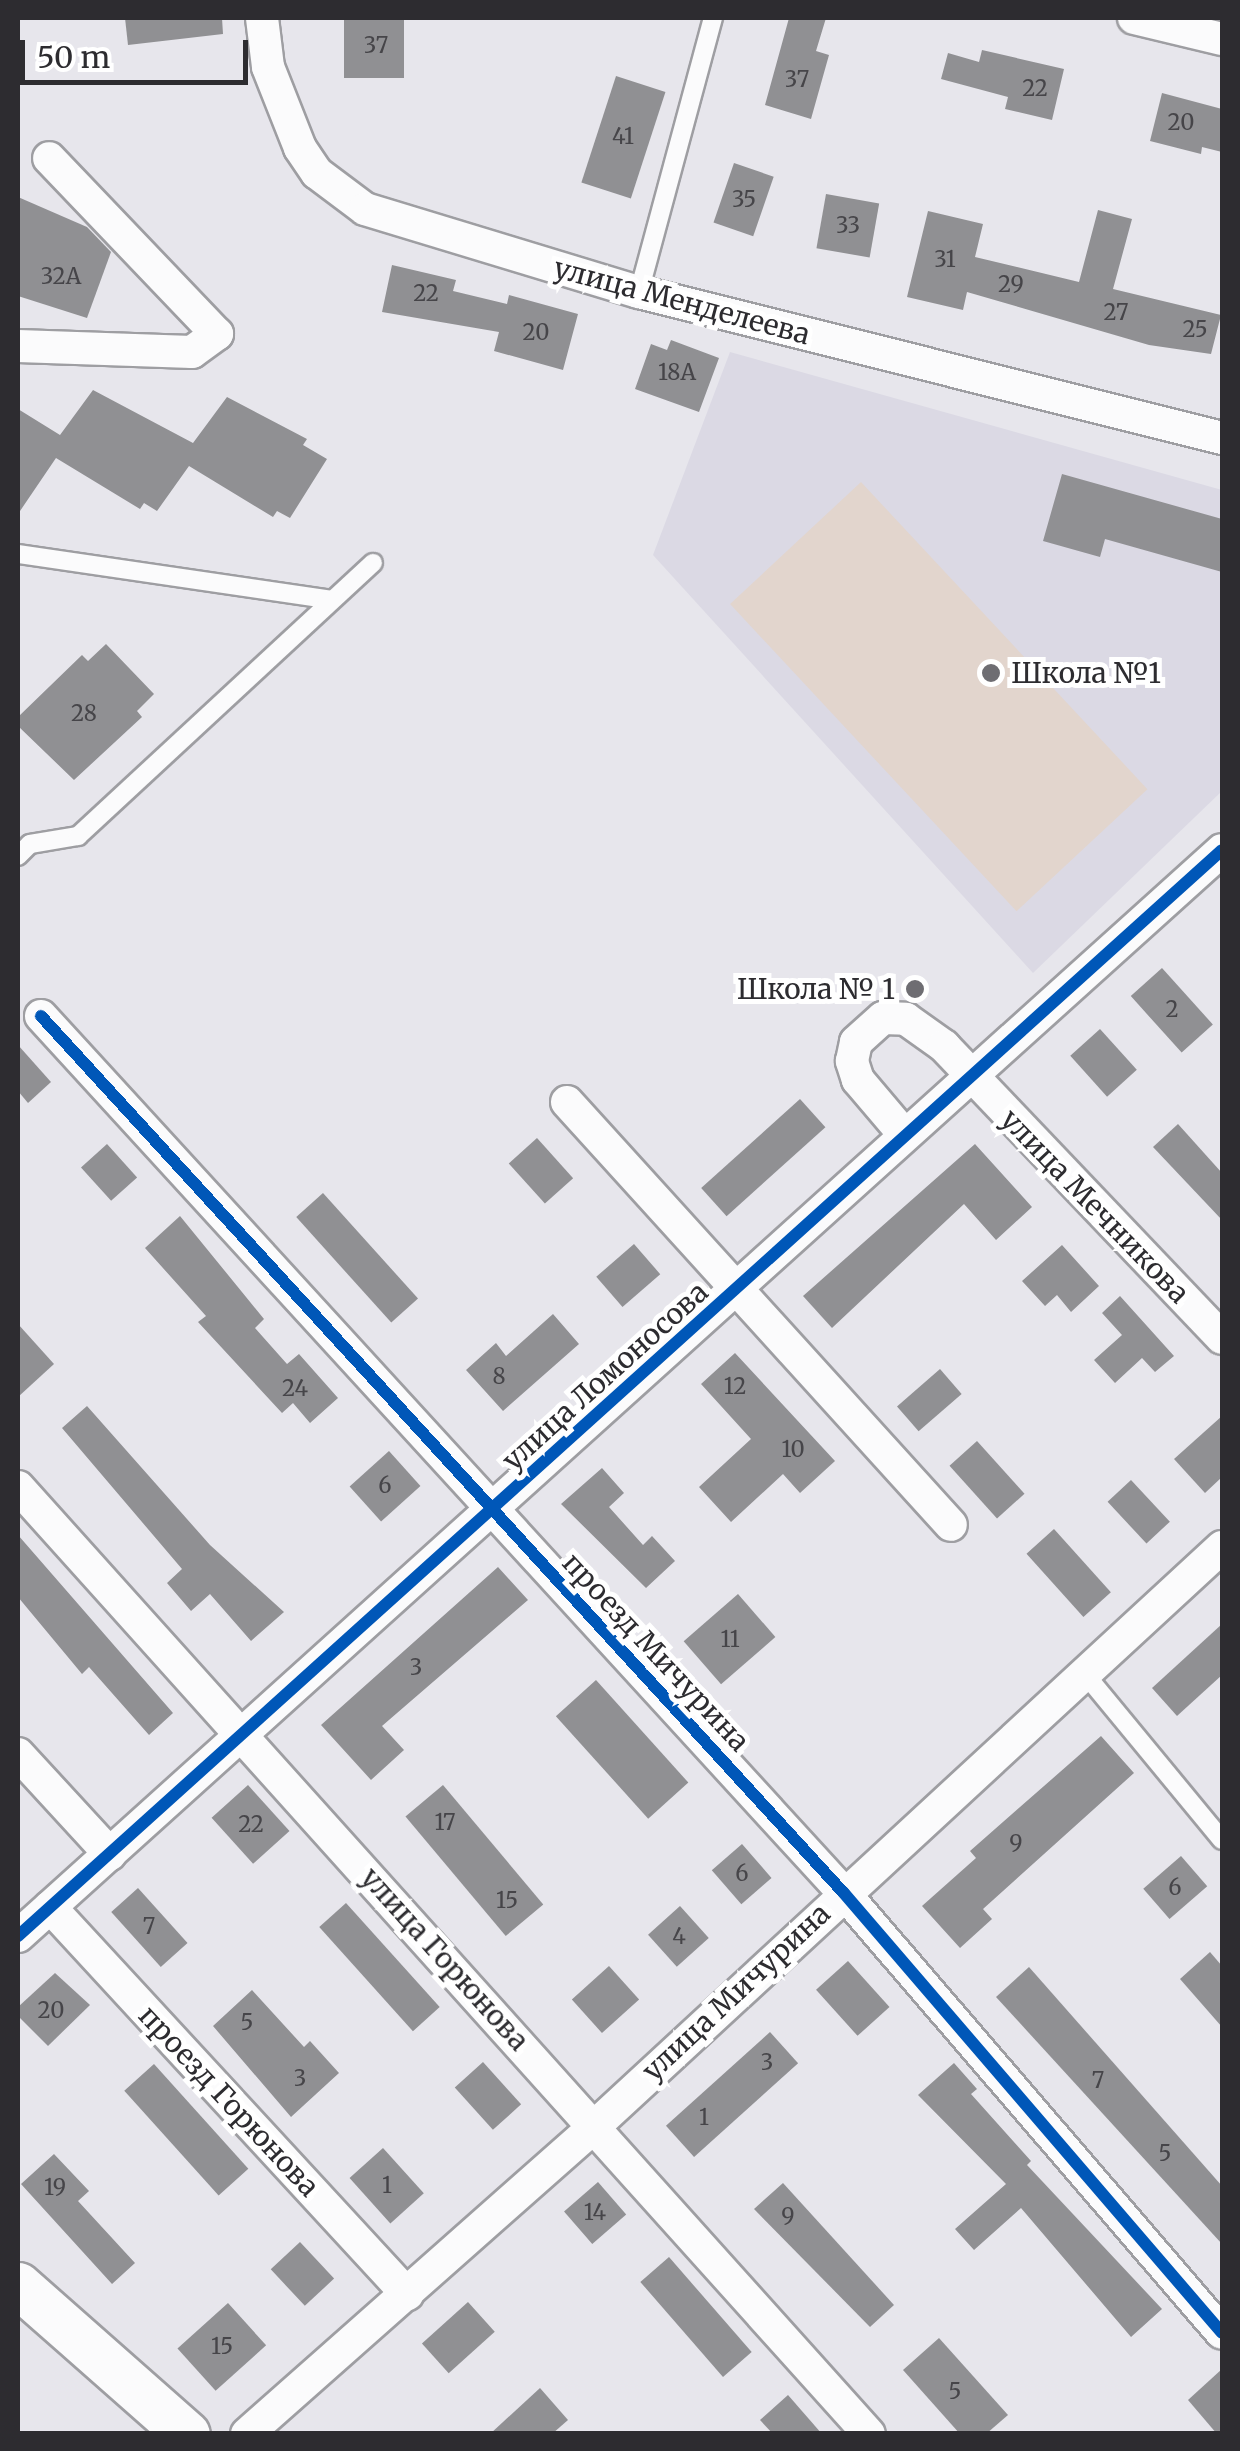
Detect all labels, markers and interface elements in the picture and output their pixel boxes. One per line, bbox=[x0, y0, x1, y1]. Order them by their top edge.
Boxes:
scale bar bbox=[25, 20, 252, 82]
house number: 37 bbox=[364, 33, 388, 59]
text: 50 m bbox=[37, 38, 110, 76]
house number: 37 bbox=[785, 67, 809, 93]
house number: 22 bbox=[1022, 76, 1048, 102]
house number: 20 bbox=[1168, 110, 1194, 136]
house number: 41 bbox=[612, 124, 634, 150]
house number: 35 bbox=[732, 187, 756, 213]
house number: 33 bbox=[836, 213, 860, 239]
house number: 31 bbox=[934, 247, 956, 273]
street label: улица Менделеева bbox=[550, 251, 814, 351]
house number: 32А bbox=[41, 264, 81, 290]
house number: 29 bbox=[998, 272, 1024, 298]
house number: 22 bbox=[413, 281, 439, 307]
house number: 27 bbox=[1104, 300, 1128, 326]
house number: 25 bbox=[1182, 317, 1208, 343]
house number: 20 bbox=[523, 320, 549, 346]
house number: 18А bbox=[658, 360, 696, 386]
place label: Школа №1 bbox=[1011, 656, 1161, 690]
marker: Школа №1 bbox=[980, 662, 1002, 684]
house number: 28 bbox=[71, 701, 97, 727]
place label: Школа № 1 bbox=[737, 972, 895, 1006]
marker: Школа № 1 bbox=[904, 978, 926, 1000]
house number: 2 bbox=[1165, 997, 1179, 1023]
street label: улица Мечникова bbox=[994, 1102, 1196, 1310]
street label: улица Ломоносова bbox=[495, 1275, 715, 1477]
house number: 8 bbox=[492, 1364, 506, 1390]
house number: 12 bbox=[724, 1374, 746, 1400]
house number: 24 bbox=[282, 1376, 308, 1402]
house number: 10 bbox=[781, 1437, 805, 1463]
house number: 6 bbox=[378, 1473, 392, 1499]
street label: проезд Мичурина bbox=[556, 1546, 756, 1758]
house number: 11 bbox=[720, 1627, 740, 1653]
house number: 3 bbox=[410, 1655, 422, 1681]
house number: 17 bbox=[434, 1810, 456, 1836]
house number: 22 bbox=[238, 1812, 264, 1838]
house number: 9 bbox=[1009, 1831, 1023, 1857]
street label: улица Горюнова bbox=[354, 1861, 536, 2057]
house number: 6 bbox=[735, 1861, 749, 1887]
house number: 6 bbox=[1168, 1875, 1182, 1901]
house number: 15 bbox=[496, 1888, 518, 1914]
street label: улица Мичурина bbox=[635, 1896, 837, 2088]
house number: 7 bbox=[143, 1914, 155, 1940]
house number: 4 bbox=[672, 1924, 686, 1950]
house number: 20 bbox=[38, 1998, 64, 2024]
street label: проезд Горюнова bbox=[132, 1999, 326, 2203]
house number: 5 bbox=[241, 2010, 253, 2036]
house number: 3 bbox=[761, 2050, 773, 2076]
house number: 3 bbox=[294, 2066, 306, 2092]
house number: 7 bbox=[1092, 2068, 1104, 2094]
house number: 1 bbox=[699, 2105, 709, 2131]
house number: 5 bbox=[1159, 2141, 1171, 2167]
house number: 1 bbox=[382, 2173, 392, 2199]
house number: 19 bbox=[44, 2175, 66, 2201]
house number: 14 bbox=[584, 2200, 606, 2226]
house number: 9 bbox=[781, 2204, 795, 2230]
house number: 15 bbox=[211, 2334, 233, 2360]
house number: 5 bbox=[949, 2379, 961, 2405]

